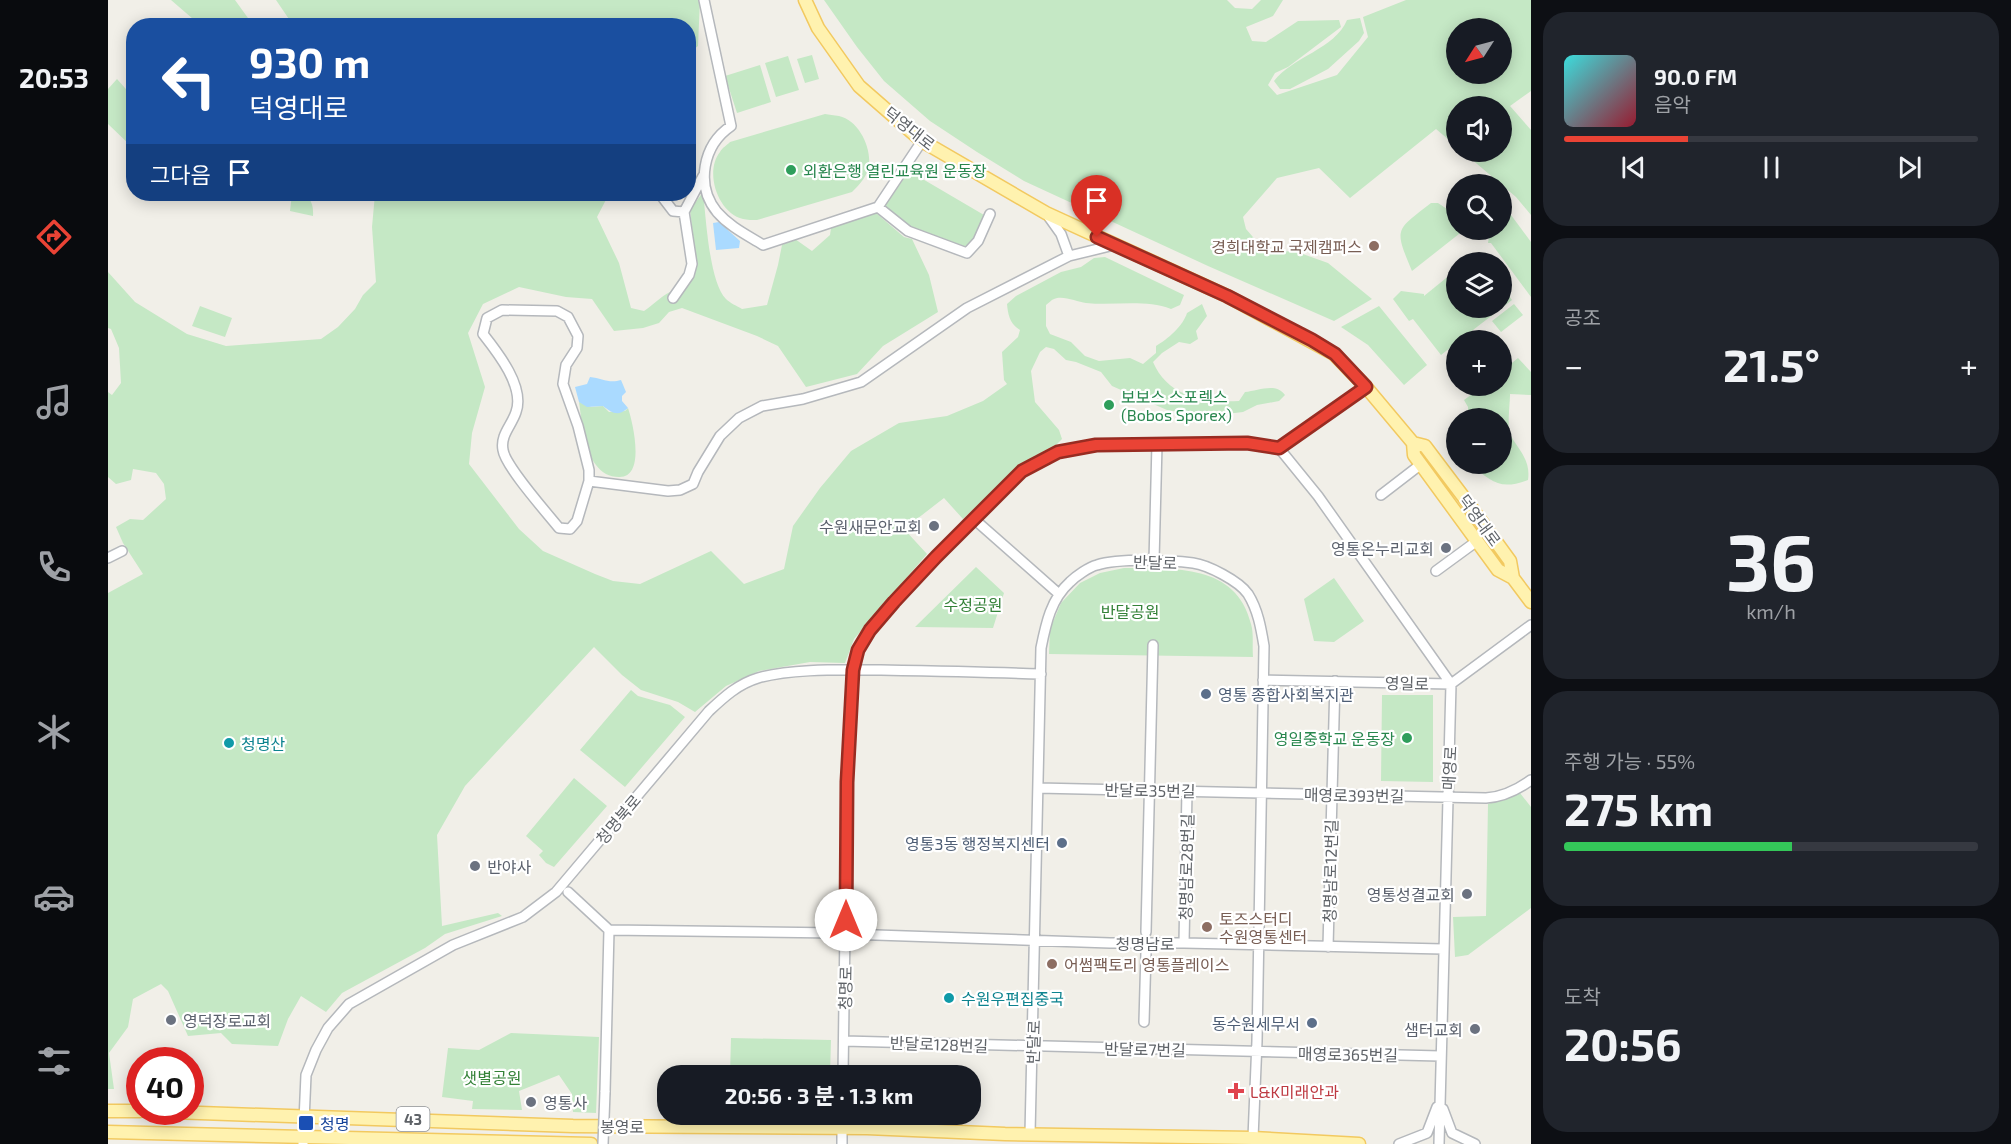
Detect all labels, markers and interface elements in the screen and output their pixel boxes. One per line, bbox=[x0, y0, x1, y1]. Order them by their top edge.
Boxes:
north arrow bbox=[1446, 18, 1512, 84]
map controls bbox=[1446, 18, 1512, 474]
text: 930 m bbox=[249, 36, 370, 86]
icon: left bbox=[150, 42, 228, 120]
text: 20:53 bbox=[19, 61, 89, 93]
text: 90.0 FM bbox=[1654, 63, 1737, 89]
text: 덕영대로 bbox=[249, 91, 348, 123]
text: 음악 bbox=[1654, 92, 1691, 116]
button: sound bbox=[1446, 96, 1512, 162]
street label: 덕영대로 bbox=[881, 102, 939, 154]
icon: previous bbox=[1617, 151, 1650, 184]
icon: pause bbox=[1755, 151, 1788, 184]
icon: next bbox=[1893, 151, 1926, 184]
icon: arrive bbox=[223, 156, 256, 189]
text: 그다음 bbox=[150, 161, 211, 187]
place label: 외환은행 열린교육원 운동장 bbox=[803, 161, 987, 180]
marker: 외환은행 열린교육원 운동장 bbox=[784, 163, 798, 177]
button: search bbox=[1446, 174, 1512, 240]
pin bbox=[1071, 175, 1122, 237]
icon: arrive bbox=[1080, 184, 1113, 217]
icon: directions bbox=[33, 216, 75, 258]
place label: 경희대학교 국제캠퍼스 bbox=[1211, 237, 1362, 256]
marker: 경희대학교 국제캠퍼스 bbox=[1367, 239, 1381, 253]
button: layers bbox=[1446, 252, 1512, 318]
text: 공조 bbox=[1564, 305, 1601, 329]
button: + bbox=[1446, 330, 1512, 396]
text: 21.5° bbox=[1723, 337, 1820, 391]
text: − bbox=[1564, 345, 1583, 385]
text: + bbox=[1960, 345, 1978, 385]
icon: music bbox=[33, 381, 75, 423]
place label: 보보스 스포렉스 (Bobos Sporex) bbox=[1121, 387, 1232, 424]
marker: 보보스 스포렉스 (Bobos Sporex) bbox=[1102, 398, 1116, 412]
button: − bbox=[1446, 408, 1512, 474]
street label: 덕영대로 bbox=[1455, 491, 1505, 550]
text: 36 bbox=[1726, 513, 1816, 607]
place label: 수원새문안교회 bbox=[819, 517, 922, 536]
marker: 수원새문안교회 bbox=[927, 519, 941, 533]
place label: 영통온누리교회 bbox=[1331, 539, 1434, 558]
marker: 영통온누리교회 bbox=[1439, 541, 1453, 555]
icon: phone bbox=[33, 546, 75, 588]
street label: 반달로 bbox=[1133, 552, 1178, 572]
park label: 수정공원 bbox=[944, 595, 1002, 614]
text: km/h bbox=[1746, 599, 1796, 623]
park label: 반달공원 bbox=[1101, 602, 1159, 621]
street label: 영일로 bbox=[1385, 673, 1430, 693]
place label: 영통 종합사회복지관 bbox=[1218, 685, 1354, 704]
marker: 영통 종합사회복지관 bbox=[1199, 687, 1213, 701]
icon: climate bbox=[33, 711, 75, 753]
place label: 영일중학교 운동장 bbox=[1274, 729, 1395, 748]
marker: 영일중학교 운동장 bbox=[1400, 731, 1414, 745]
place label: 청명산 bbox=[241, 734, 285, 753]
marker: 청명산 bbox=[222, 736, 236, 750]
street label: 매영로 bbox=[1438, 745, 1460, 791]
text: 주행 가능 · 55% bbox=[1564, 749, 1695, 773]
street label: 반달로35번길 bbox=[1104, 780, 1196, 800]
text: 275 km bbox=[1564, 781, 1713, 835]
street label: 매영로393번길 bbox=[1304, 785, 1404, 805]
street label: 청명북로 bbox=[592, 790, 644, 848]
street label: 청명남로28번길 bbox=[1176, 813, 1196, 921]
street label: 청명남로12번길 bbox=[1320, 819, 1340, 923]
place label: 영통3동 행정복지센터 bbox=[905, 834, 1050, 853]
marker: 영통3동 행정복지센터 bbox=[1055, 836, 1069, 850]
place label: 반야사 bbox=[487, 857, 531, 876]
marker: 반야사 bbox=[468, 859, 482, 873]
icon: car bbox=[33, 876, 75, 918]
place label: 영통성결교회 bbox=[1367, 885, 1455, 904]
marker: 영통성결교회 bbox=[1460, 887, 1474, 901]
position arrow bbox=[814, 888, 878, 952]
place label: 토즈스터디 수원영통센터 bbox=[1219, 909, 1307, 946]
marker: 토즈스터디 수원영통센터 bbox=[1200, 920, 1214, 934]
street label: 청명남로 bbox=[1116, 934, 1175, 953]
place label: 어썸팩토리 영통플레이스 bbox=[1064, 955, 1230, 974]
marker: 어썸팩토리 영통플레이스 bbox=[1045, 957, 1059, 971]
street label: 청명로 bbox=[835, 965, 855, 1010]
text: 도착 bbox=[1564, 984, 1601, 1008]
place label: 수원우편집중국 bbox=[961, 989, 1064, 1008]
marker: 수원우편집중국 bbox=[942, 991, 956, 1005]
place label: 영덕장로교회 bbox=[183, 1011, 271, 1030]
marker: 영덕장로교회 bbox=[164, 1013, 178, 1027]
place label: 동수원세무서 bbox=[1212, 1014, 1300, 1033]
marker: 동수원세무서 bbox=[1305, 1016, 1319, 1030]
text: 20:56 bbox=[1564, 1016, 1682, 1070]
street label: 반달로 bbox=[1023, 1019, 1043, 1064]
place label: 샘터교회 bbox=[1404, 1020, 1463, 1039]
marker: 샘터교회 bbox=[1468, 1022, 1482, 1036]
street label: 반달로128번길 bbox=[889, 1033, 989, 1055]
street label: 반달로7번길 bbox=[1104, 1039, 1186, 1059]
icon: filters bbox=[33, 1040, 75, 1082]
street label: 매영로365번길 bbox=[1298, 1044, 1398, 1064]
speed limit sign: 40 bbox=[126, 1047, 204, 1125]
park label: 샛별공원 bbox=[463, 1068, 521, 1087]
text: 20:56 · 3 분 · 1.3 km bbox=[725, 1082, 913, 1108]
marker: L&K미래안과 bbox=[1227, 1082, 1245, 1100]
place label: L&K미래안과 bbox=[1250, 1082, 1339, 1101]
place label: 영통사 bbox=[543, 1093, 587, 1112]
marker: 영통사 bbox=[524, 1095, 538, 1109]
road number: 43 bbox=[396, 1107, 430, 1131]
marker: 청명 bbox=[297, 1114, 315, 1132]
place label: 청명 bbox=[320, 1114, 349, 1133]
street label: 봉영로 bbox=[600, 1117, 644, 1136]

